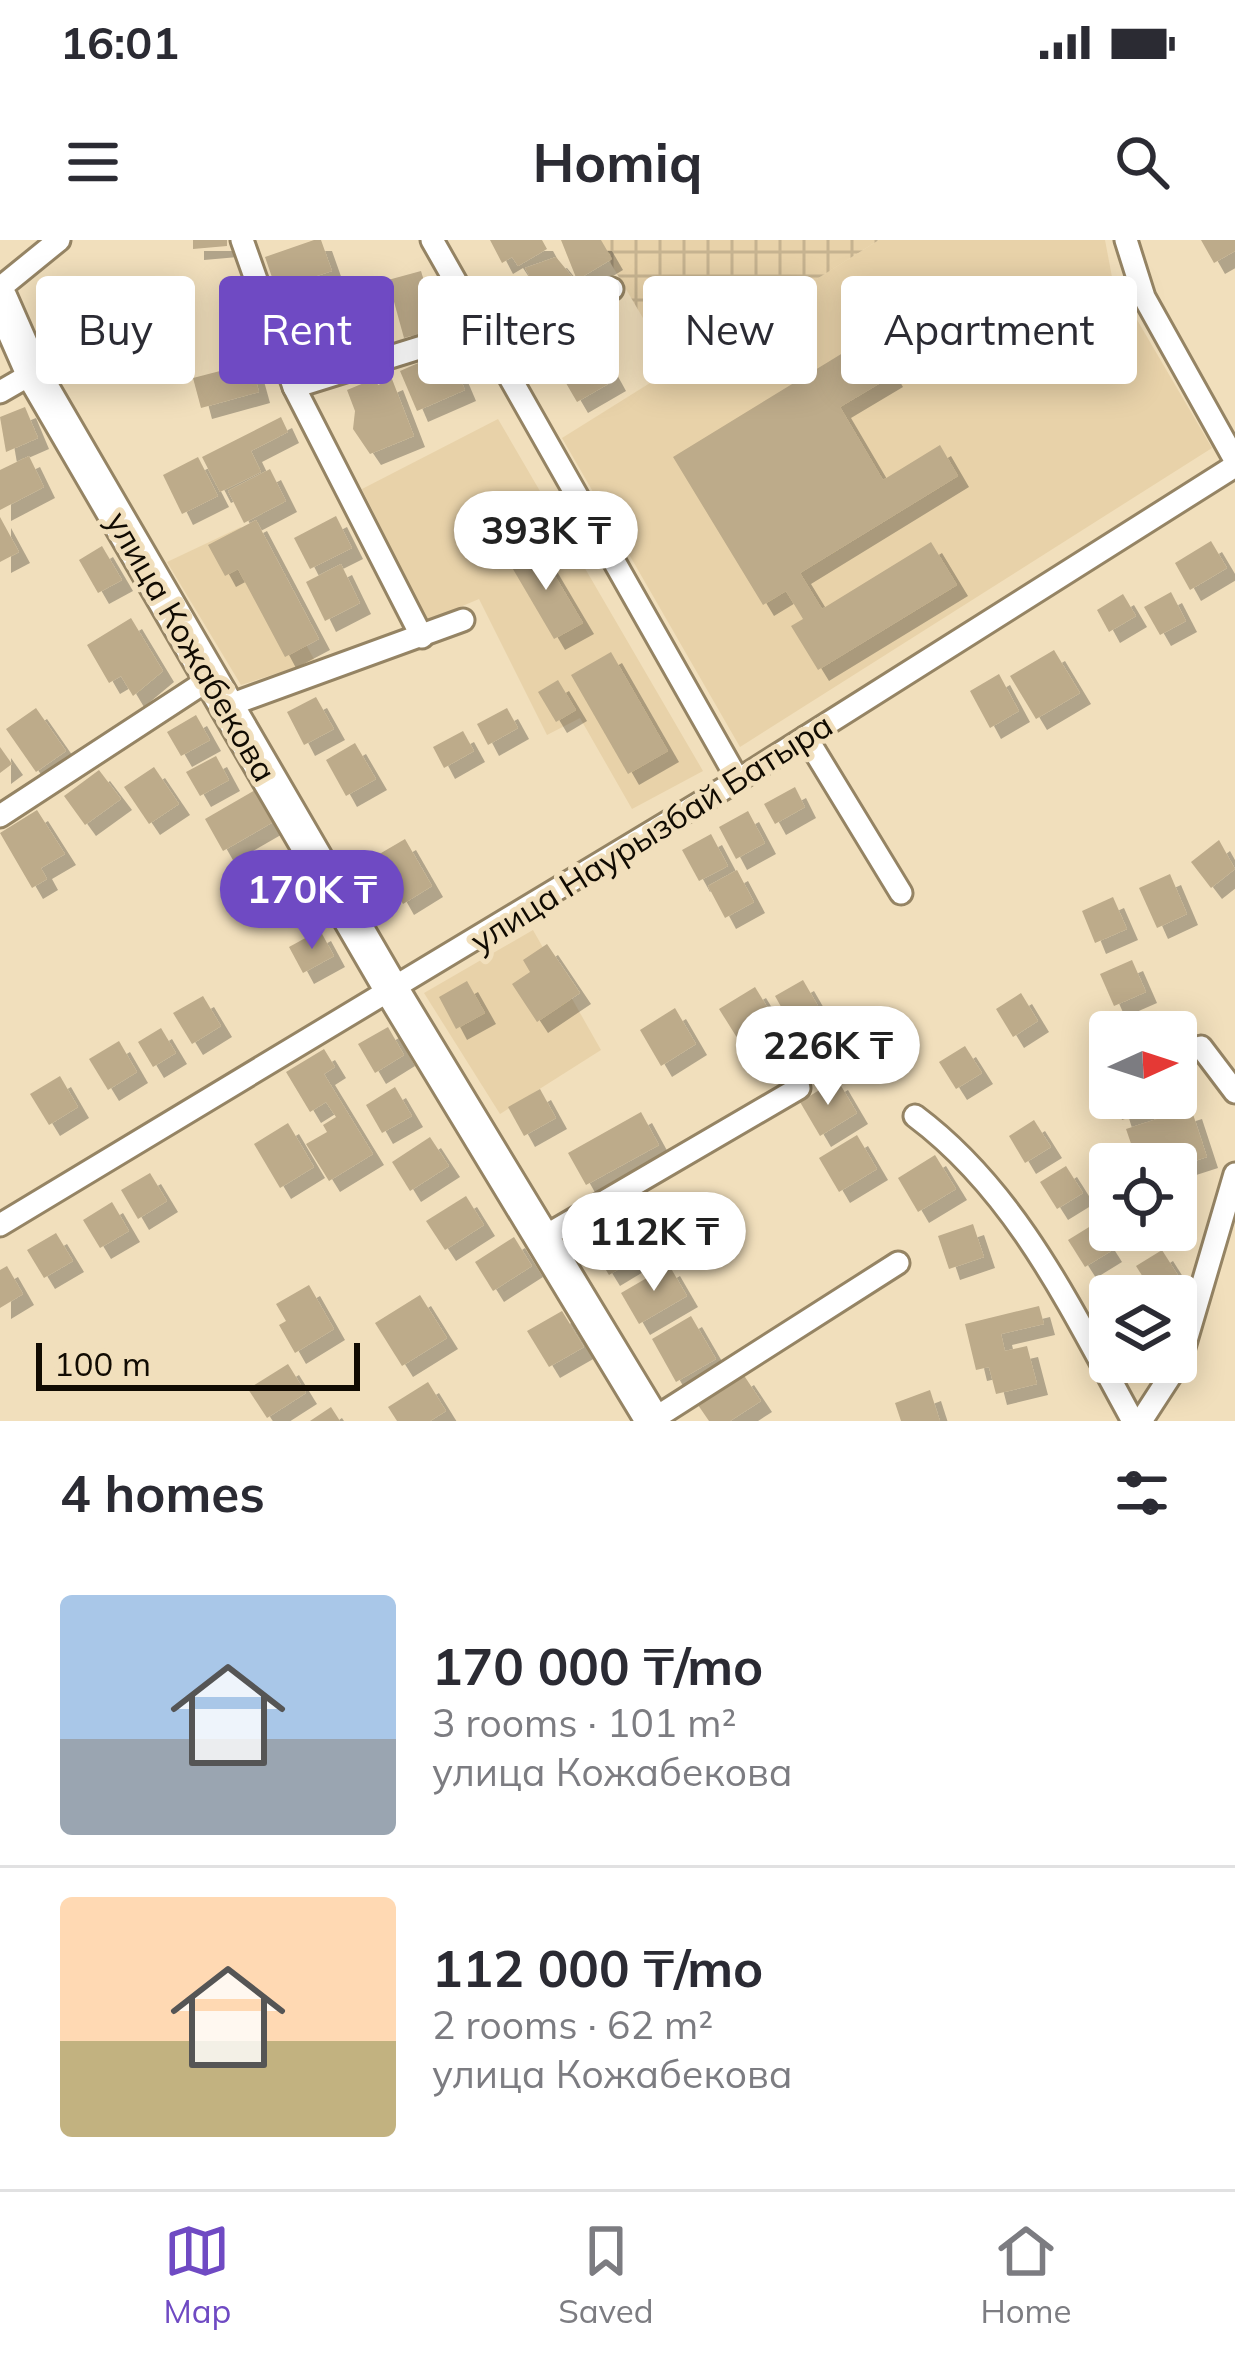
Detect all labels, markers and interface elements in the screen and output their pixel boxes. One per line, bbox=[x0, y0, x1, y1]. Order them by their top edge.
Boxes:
text: 16:01 bbox=[60, 14, 179, 70]
text: Homiq bbox=[533, 128, 702, 196]
icon: menu bbox=[60, 129, 126, 195]
icon: search bbox=[1109, 129, 1175, 195]
chip: Buy bbox=[36, 276, 195, 384]
chip: Rent bbox=[219, 276, 394, 384]
chip: Filters bbox=[418, 276, 619, 384]
chip: New bbox=[643, 276, 817, 384]
chip: Apartment bbox=[841, 276, 1137, 384]
pin: 393K ₸ bbox=[448, 491, 644, 593]
street label: улица Кожабекова bbox=[98, 504, 286, 788]
text: 393K ₸ bbox=[481, 505, 611, 554]
street label: улица Наурызбай Батыра bbox=[462, 703, 840, 961]
pin: 170K ₸ bbox=[214, 850, 410, 952]
text: 170K ₸ bbox=[247, 864, 377, 913]
pin: 226K ₸ bbox=[730, 1006, 926, 1108]
north arrow bbox=[1089, 1011, 1197, 1119]
map controls bbox=[1089, 1011, 1197, 1383]
text: 226K ₸ bbox=[763, 1020, 893, 1069]
button: locate bbox=[1089, 1143, 1197, 1251]
pin: 112K ₸ bbox=[556, 1192, 752, 1294]
text: 112K ₸ bbox=[589, 1206, 719, 1255]
button: layers bbox=[1089, 1275, 1197, 1383]
scale bar bbox=[36, 1337, 360, 1390]
text: 100 m bbox=[54, 1343, 151, 1384]
icon: filters bbox=[1109, 1460, 1175, 1526]
text: 4 homes bbox=[60, 1461, 265, 1525]
text: 170 000 ₸/mo bbox=[432, 1634, 763, 1698]
icon: home bbox=[156, 1643, 300, 1787]
text: 3 rooms · 101 m² bbox=[432, 1698, 736, 1747]
text: улица Кожабекова bbox=[432, 1747, 793, 1796]
text: 112 000 ₸/mo bbox=[432, 1936, 763, 2000]
icon: home bbox=[156, 1945, 300, 2089]
text: 2 rooms · 62 m² bbox=[432, 2000, 713, 2049]
text: улица Кожабекова bbox=[432, 2049, 793, 2098]
tab: Map bbox=[163, 2218, 231, 2331]
tab: Saved bbox=[558, 2218, 654, 2331]
tab: Home bbox=[980, 2218, 1072, 2331]

